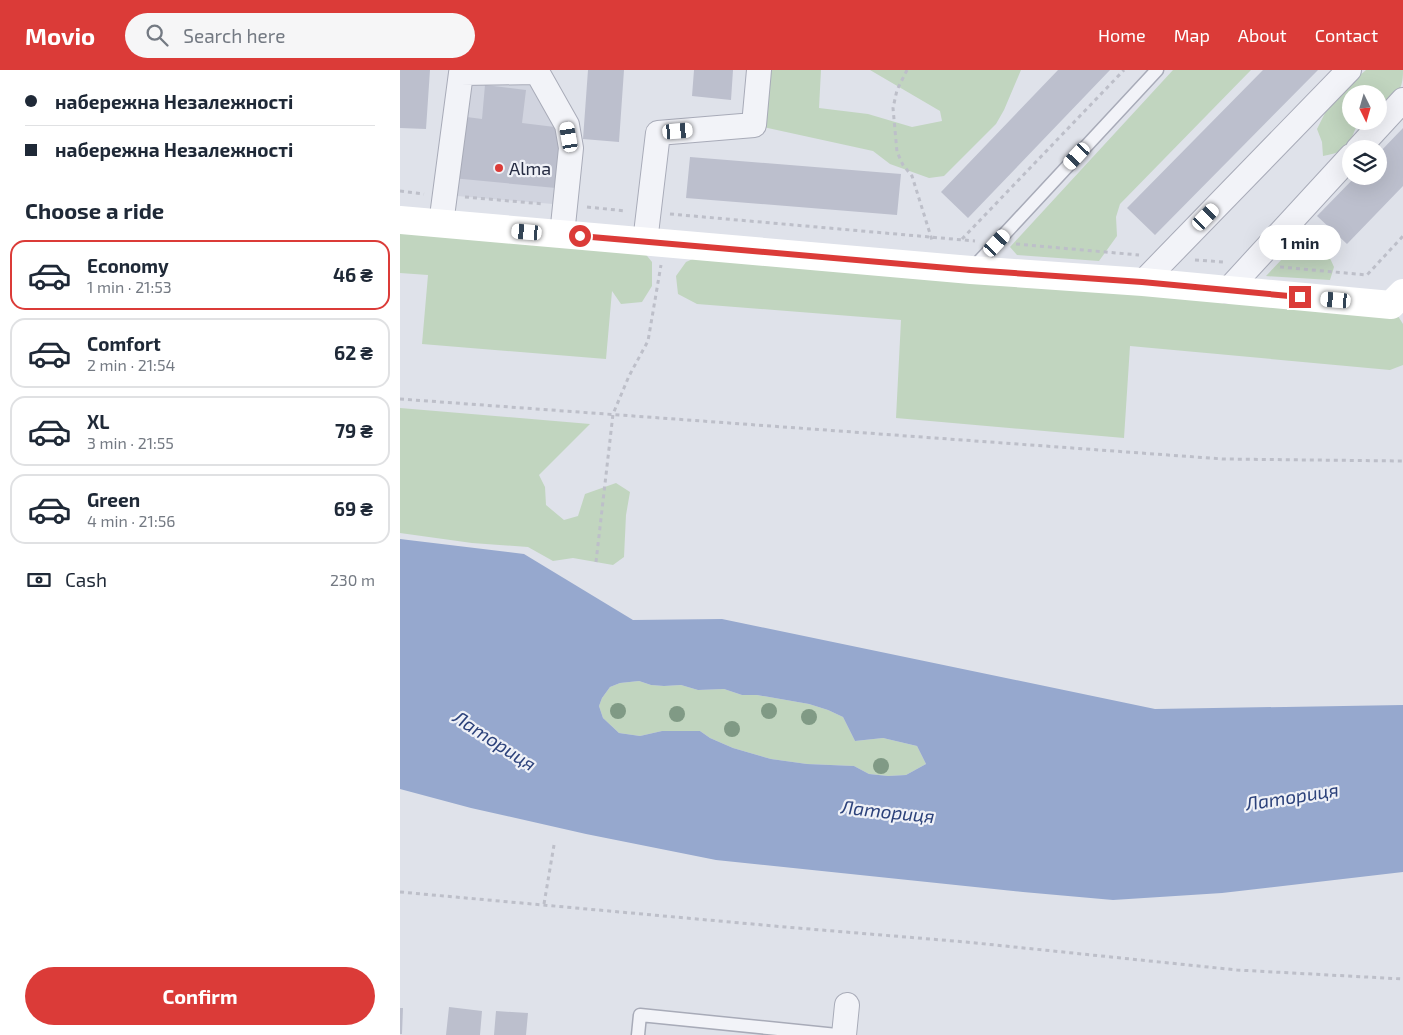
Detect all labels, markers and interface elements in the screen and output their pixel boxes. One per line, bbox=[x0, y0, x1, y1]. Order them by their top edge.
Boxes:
search box bbox=[125, 13, 475, 58]
text: Movio bbox=[25, 21, 95, 50]
icon: search bbox=[143, 21, 171, 49]
text: Search here bbox=[183, 24, 285, 47]
text: Home bbox=[1098, 24, 1146, 46]
text: Map bbox=[1174, 24, 1210, 46]
text: About bbox=[1238, 24, 1287, 46]
text: Contact bbox=[1315, 24, 1378, 46]
north arrow bbox=[1342, 85, 1388, 130]
map controls bbox=[1342, 85, 1387, 185]
text: набережна Незалежності bbox=[55, 90, 293, 113]
car bbox=[559, 121, 578, 153]
car bbox=[662, 122, 693, 140]
text: набережна Незалежності bbox=[55, 138, 293, 161]
car bbox=[1061, 140, 1092, 172]
button: layers bbox=[1342, 140, 1387, 185]
place label: Alma bbox=[509, 157, 551, 179]
marker: Alma bbox=[493, 162, 505, 174]
text: Choose a ride bbox=[25, 197, 164, 223]
car bbox=[1190, 201, 1221, 233]
car bbox=[511, 223, 542, 241]
callout: 1 min bbox=[1259, 224, 1341, 260]
route start bbox=[569, 225, 591, 247]
car bbox=[981, 227, 1012, 259]
text: 1 min bbox=[1281, 233, 1319, 252]
icon: car bbox=[27, 253, 72, 298]
text: Economy bbox=[87, 254, 169, 277]
text: 46 ₴ bbox=[333, 263, 373, 286]
text: 1 min · 21:53 bbox=[87, 277, 172, 296]
route end bbox=[1289, 286, 1311, 308]
car bbox=[1320, 291, 1351, 309]
icon: car bbox=[27, 331, 72, 376]
text: Comfort bbox=[87, 332, 161, 355]
text: 62 ₴ bbox=[334, 341, 373, 364]
text: 2 min · 21:54 bbox=[87, 355, 175, 374]
icon: car bbox=[27, 409, 72, 454]
text: XL bbox=[87, 410, 109, 433]
text: 79 ₴ bbox=[335, 419, 373, 442]
text: 3 min · 21:55 bbox=[87, 433, 174, 452]
icon: car bbox=[27, 487, 72, 532]
text: Green bbox=[87, 488, 140, 511]
text: 69 ₴ bbox=[334, 497, 373, 520]
text: 4 min · 21:56 bbox=[87, 511, 175, 530]
icon: cash bbox=[25, 566, 53, 594]
text: Cash bbox=[65, 568, 107, 591]
text: 230 m bbox=[330, 570, 375, 589]
water label: Латориця bbox=[448, 704, 541, 775]
water label: Латориця bbox=[1243, 777, 1340, 815]
water label: Латориця bbox=[839, 795, 936, 827]
button: Confirm bbox=[25, 967, 375, 1025]

